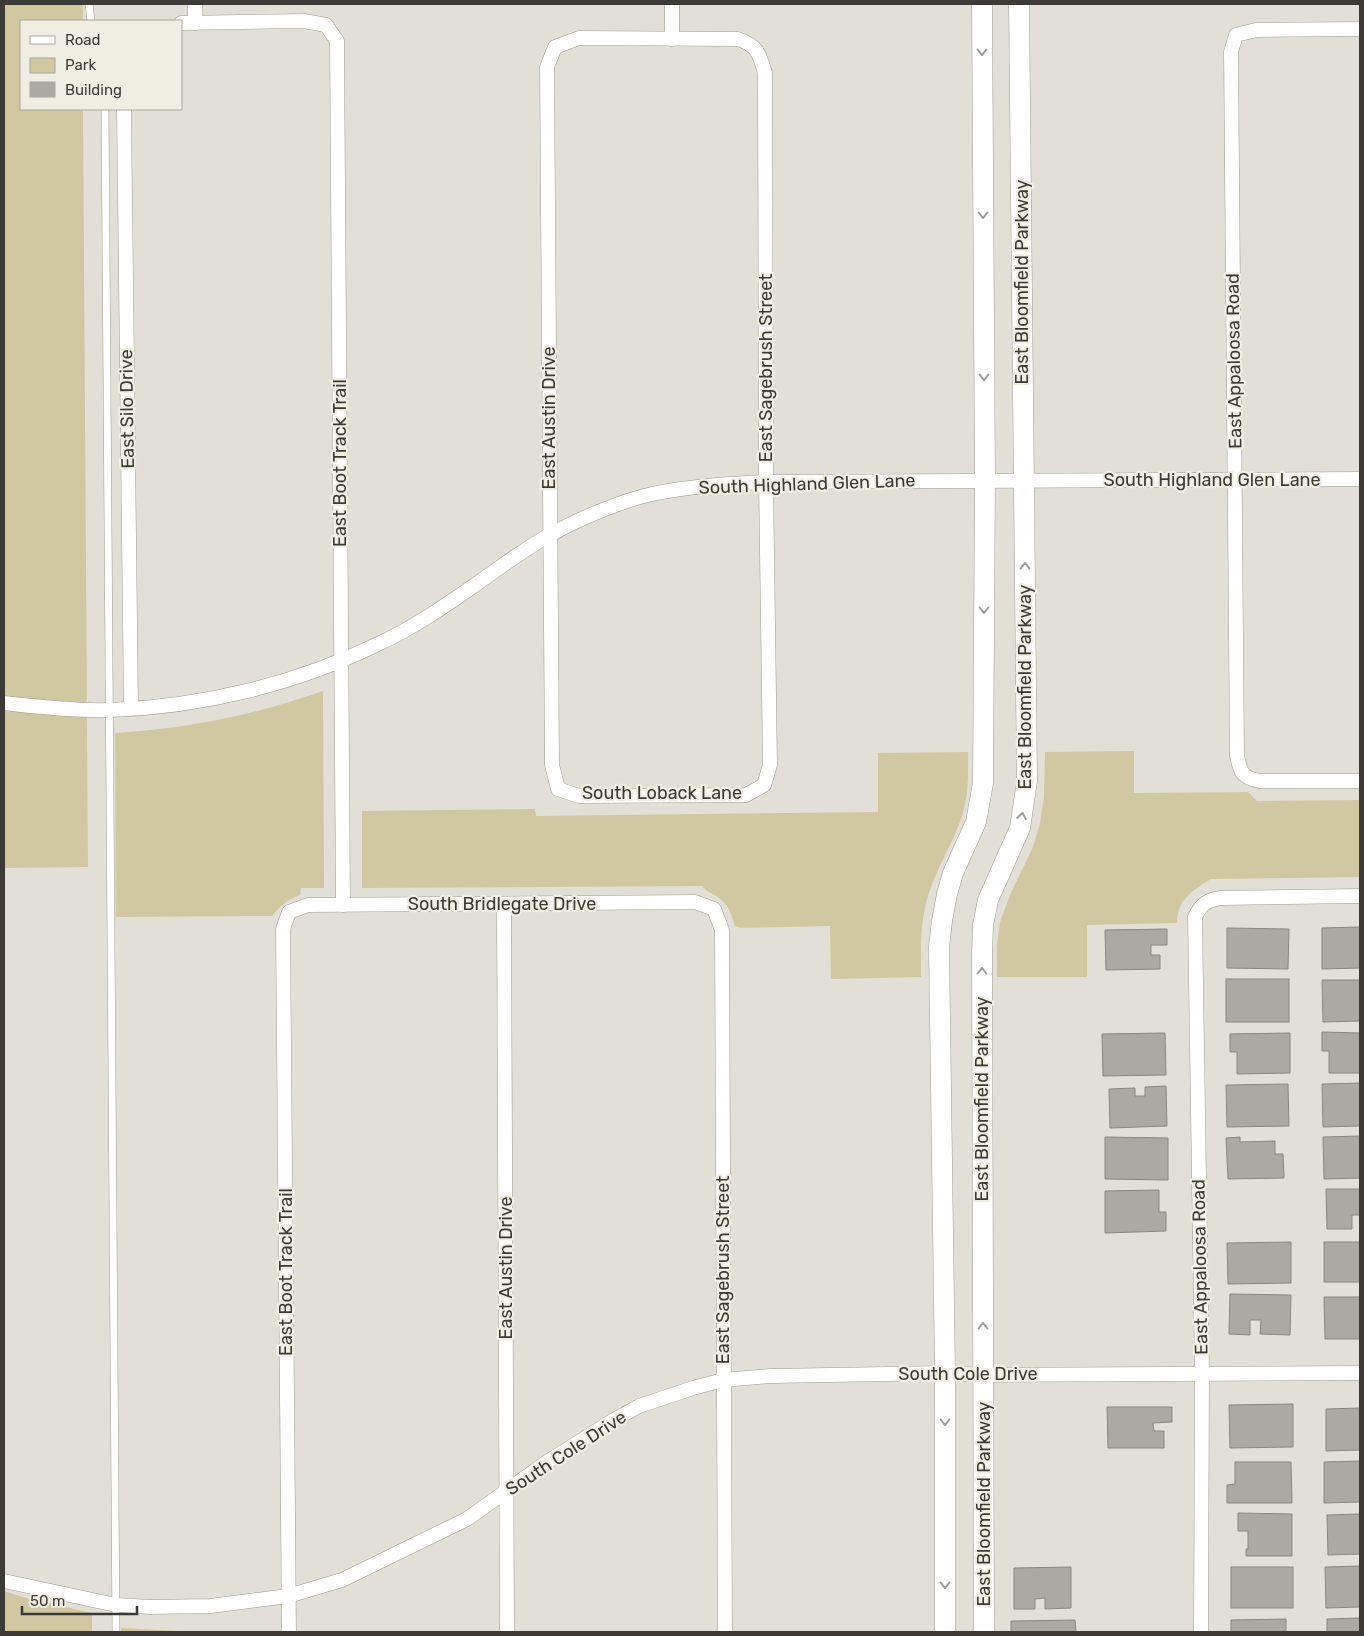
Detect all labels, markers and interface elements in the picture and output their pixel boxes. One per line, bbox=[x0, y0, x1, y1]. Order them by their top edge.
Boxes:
legend bbox=[20, 20, 182, 110]
text: Road bbox=[65, 31, 101, 49]
one-way arrow bbox=[977, 49, 987, 57]
text: Park bbox=[65, 56, 96, 74]
text: Building bbox=[65, 81, 122, 99]
street label: East Bloomfield Parkway bbox=[1011, 179, 1033, 385]
one-way arrow bbox=[978, 212, 988, 219]
street label: East Appaloosa Road bbox=[1221, 273, 1247, 449]
street label: East Sagebrush Street bbox=[755, 274, 777, 462]
street label: East Austin Drive bbox=[538, 347, 560, 489]
street label: East Silo Drive bbox=[115, 349, 139, 469]
one-way arrow bbox=[979, 374, 989, 382]
street label: East Boot Track Trail bbox=[329, 379, 351, 547]
street label: South Highland Glen Lane bbox=[698, 469, 916, 499]
street label: South Highland Glen Lane bbox=[1103, 469, 1321, 491]
one-way arrow bbox=[1019, 562, 1030, 570]
street label: East Bloomfield Parkway bbox=[1014, 584, 1036, 790]
one-way arrow bbox=[979, 606, 989, 614]
street label: South Loback Lane bbox=[582, 782, 742, 804]
one-way arrow bbox=[1016, 812, 1026, 820]
street label: South Bridlegate Drive bbox=[408, 893, 596, 915]
one-way arrow bbox=[977, 967, 987, 974]
street label: East Bloomfield Parkway bbox=[971, 996, 993, 1202]
street label: East Sagebrush Street bbox=[712, 1176, 734, 1364]
street label: East Appaloosa Road bbox=[1187, 1179, 1213, 1355]
street label: East Boot Track Trail bbox=[275, 1188, 297, 1356]
street label: East Austin Drive bbox=[495, 1197, 517, 1339]
one-way arrow bbox=[978, 1322, 988, 1330]
street label: South Cole Drive bbox=[898, 1363, 1038, 1385]
street label: East Bloomfield Parkway bbox=[973, 1401, 995, 1607]
street label: South Cole Drive bbox=[502, 1406, 630, 1500]
one-way arrow bbox=[940, 1418, 950, 1426]
one-way arrow bbox=[940, 1581, 950, 1589]
scale bar bbox=[22, 1584, 138, 1616]
text: 50 m bbox=[30, 1592, 65, 1610]

